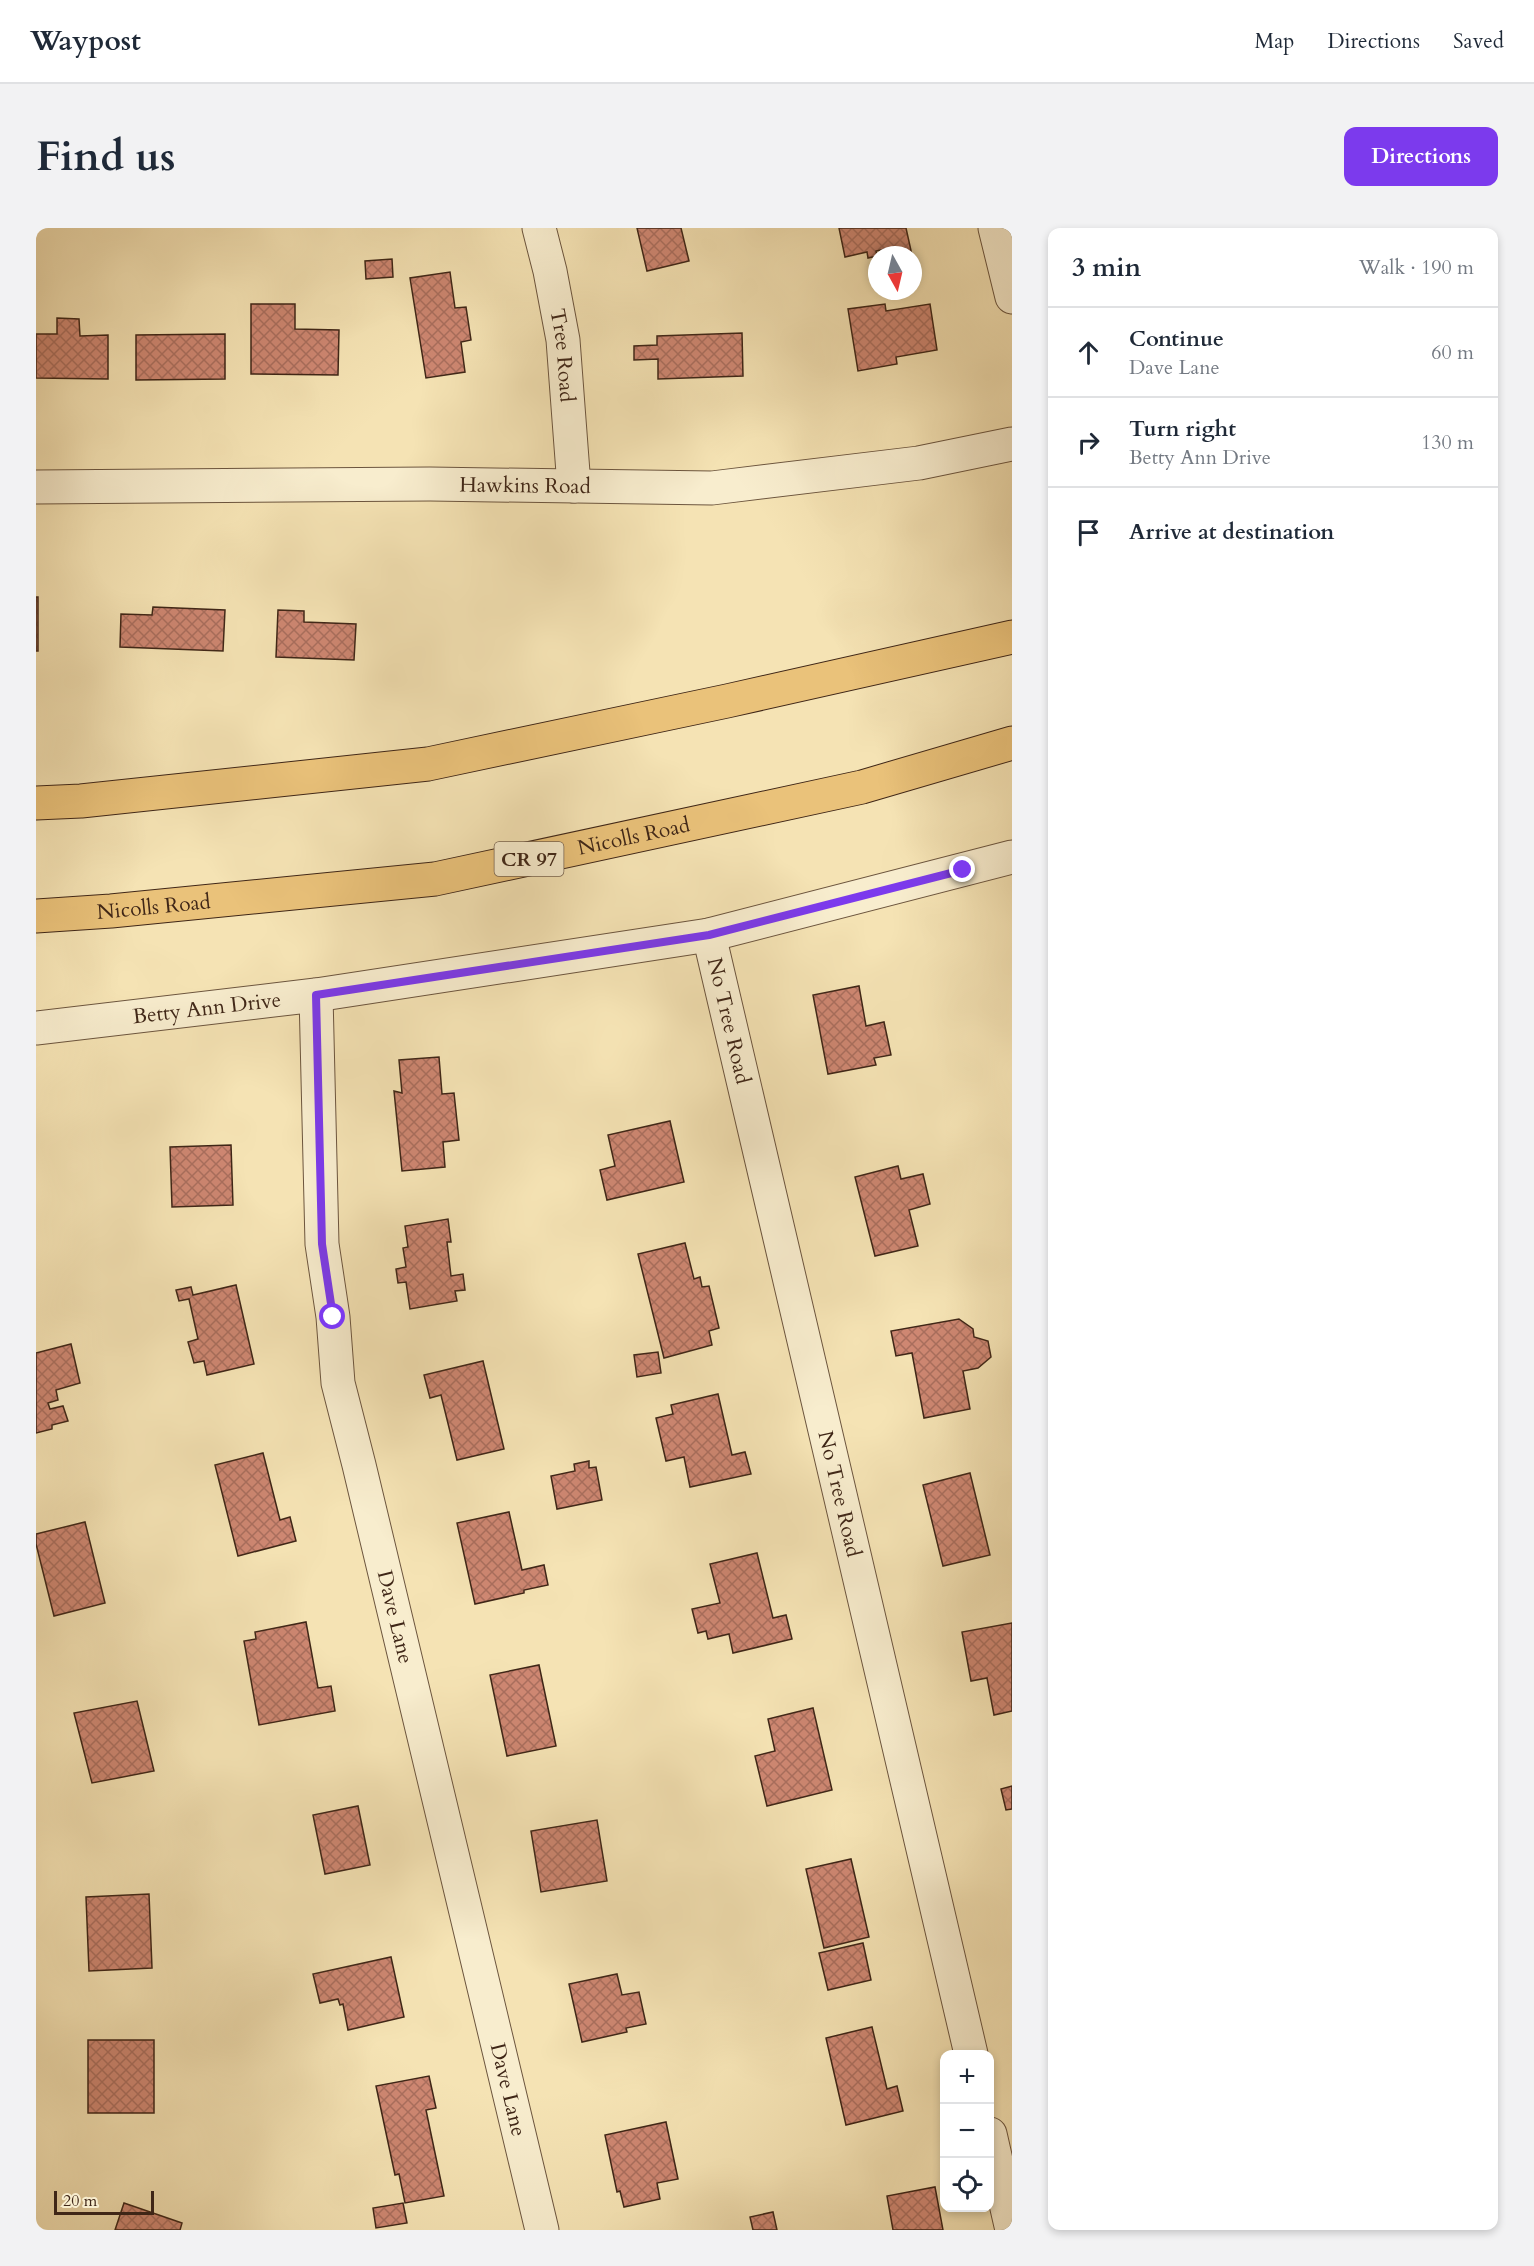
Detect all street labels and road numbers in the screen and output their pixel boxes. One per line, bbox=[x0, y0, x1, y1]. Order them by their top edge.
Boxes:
street label: Tree Road bbox=[543, 306, 582, 403]
street label: Hawkins Road bbox=[459, 470, 591, 501]
street label: Nicolls Road bbox=[575, 810, 693, 862]
road number: CR 97 bbox=[494, 842, 564, 876]
street label: Nicolls Road bbox=[96, 887, 212, 926]
street label: No Tree Road bbox=[700, 955, 758, 1087]
street label: Betty Ann Drive bbox=[131, 985, 283, 1031]
street label: No Tree Road bbox=[811, 1428, 869, 1560]
street label: Dave Lane bbox=[370, 1567, 421, 1667]
street label: Dave Lane bbox=[483, 2040, 534, 2139]

